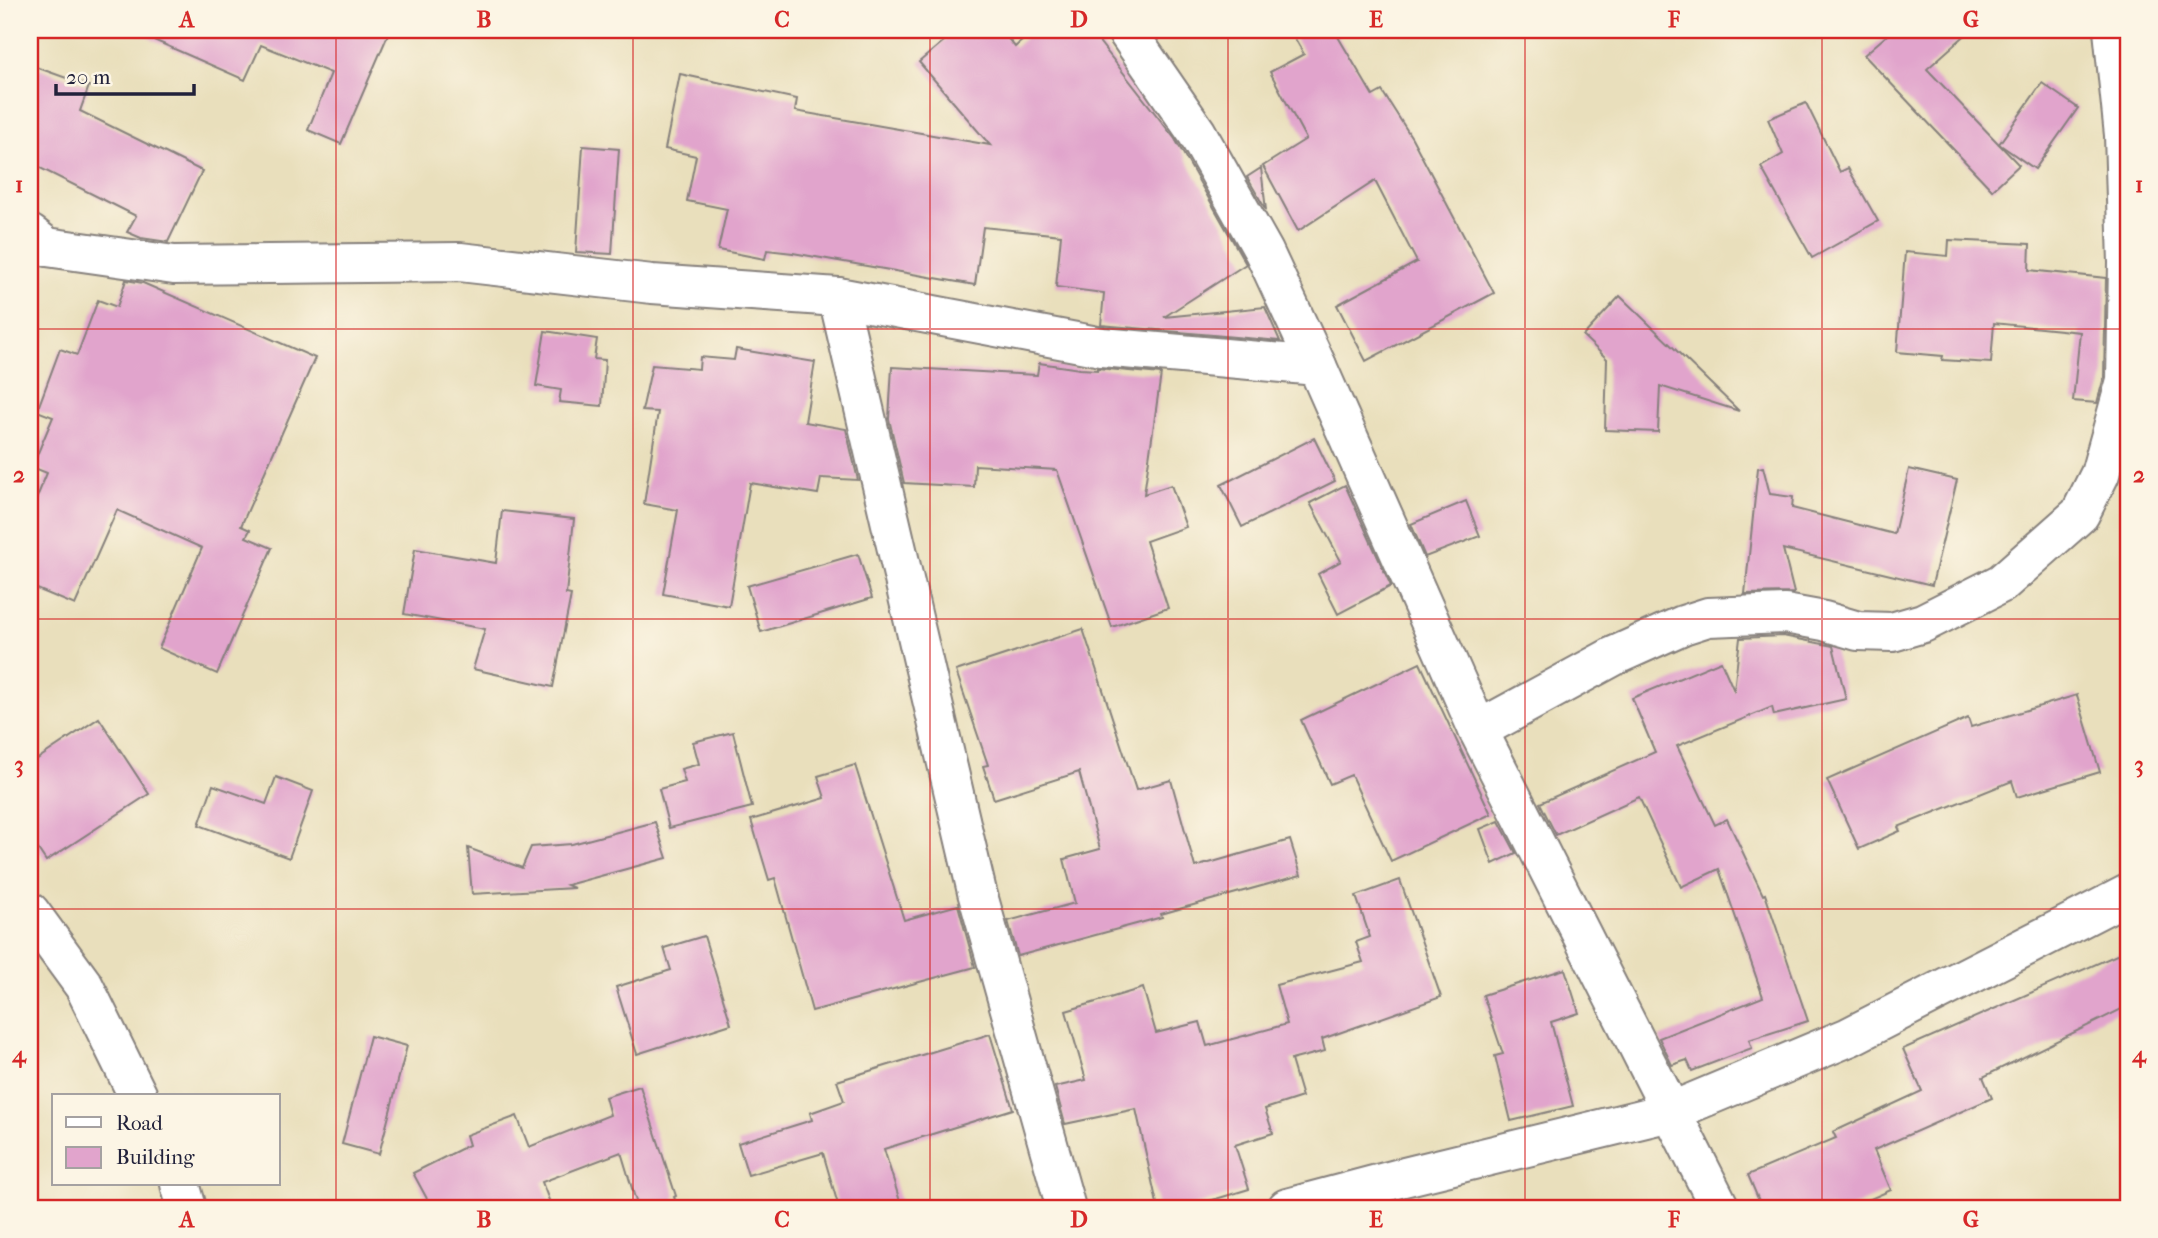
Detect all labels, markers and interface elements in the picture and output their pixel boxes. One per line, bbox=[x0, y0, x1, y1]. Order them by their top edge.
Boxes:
text: A bbox=[178, 6, 196, 33]
text: B bbox=[477, 6, 492, 33]
text: C bbox=[774, 6, 790, 33]
text: D bbox=[1070, 6, 1088, 33]
text: E bbox=[1369, 6, 1383, 33]
text: F bbox=[1667, 6, 1681, 33]
text: G bbox=[1963, 6, 1979, 33]
scale bar bbox=[56, 52, 194, 96]
text: 20 m bbox=[66, 65, 111, 89]
text: 1 bbox=[15, 171, 23, 198]
text: 1 bbox=[2135, 171, 2143, 198]
text: 2 bbox=[13, 461, 25, 488]
text: 2 bbox=[2133, 461, 2145, 488]
text: 3 bbox=[14, 751, 24, 778]
text: 3 bbox=[2134, 751, 2144, 778]
text: 4 bbox=[11, 1041, 27, 1068]
text: 4 bbox=[2131, 1041, 2147, 1068]
legend bbox=[52, 1094, 280, 1186]
text: Road bbox=[116, 1111, 163, 1135]
text: Building bbox=[116, 1145, 195, 1169]
text: A bbox=[178, 1206, 196, 1233]
text: B bbox=[477, 1206, 492, 1233]
text: C bbox=[774, 1206, 790, 1233]
text: D bbox=[1070, 1206, 1088, 1233]
text: E bbox=[1369, 1206, 1383, 1233]
text: F bbox=[1667, 1206, 1681, 1233]
text: G bbox=[1963, 1206, 1979, 1233]

